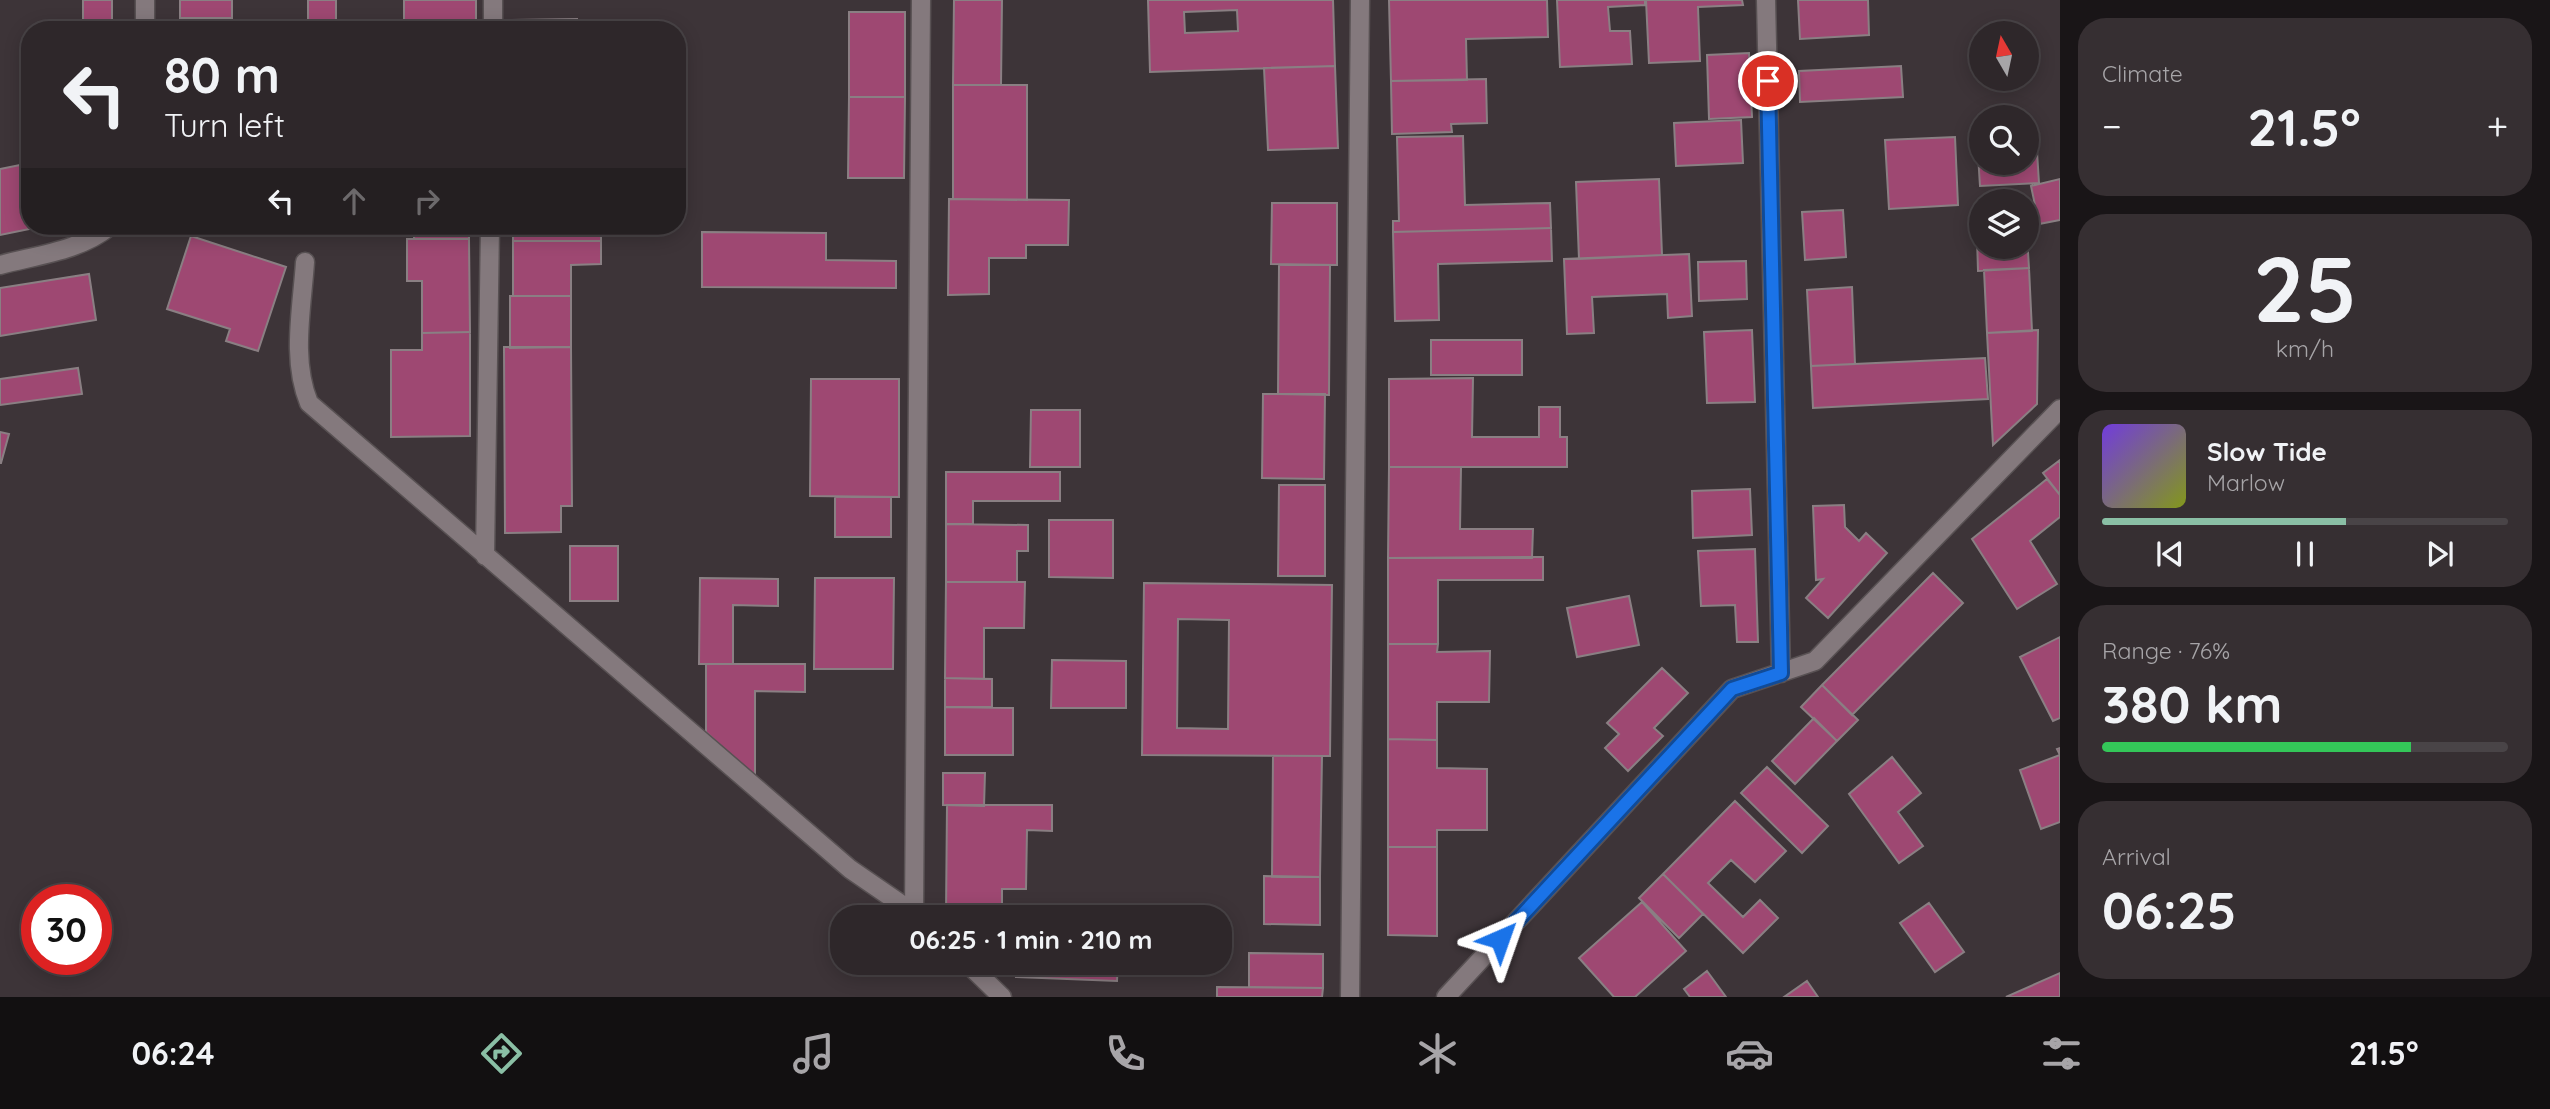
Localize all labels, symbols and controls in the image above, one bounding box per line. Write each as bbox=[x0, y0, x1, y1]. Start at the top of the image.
north arrow bbox=[1969, 21, 2039, 91]
map controls bbox=[1969, 21, 2039, 259]
text: 80 m bbox=[164, 44, 280, 105]
icon: left bbox=[49, 49, 140, 140]
pin bbox=[1738, 51, 1798, 111]
text: Climate bbox=[2102, 59, 2183, 88]
icon: arrive bbox=[1749, 62, 1787, 100]
text: 21.5° bbox=[2248, 94, 2361, 159]
text: − bbox=[2102, 102, 2122, 150]
text: + bbox=[2487, 102, 2508, 150]
text: Turn left bbox=[164, 105, 285, 145]
button: search bbox=[1969, 105, 2039, 175]
icon: left bbox=[262, 182, 300, 220]
icon: ahead bbox=[335, 182, 373, 220]
icon: right bbox=[408, 182, 446, 220]
button: layers bbox=[1969, 189, 2039, 259]
text: 25 bbox=[2253, 231, 2357, 345]
text: km/h bbox=[2276, 334, 2334, 363]
text: Slow Tide bbox=[2207, 435, 2327, 468]
text: Marlow bbox=[2207, 468, 2285, 497]
icon: previous bbox=[2151, 535, 2189, 573]
icon: pause bbox=[2286, 535, 2324, 573]
icon: next bbox=[2421, 535, 2459, 573]
text: Range · 76% bbox=[2102, 636, 2230, 665]
text: 380 km bbox=[2102, 671, 2282, 736]
text: Arrival bbox=[2102, 842, 2171, 871]
text: 06:25 bbox=[2102, 877, 2236, 942]
speed limit sign: 30 bbox=[21, 884, 112, 975]
position arrow bbox=[1463, 902, 1537, 976]
text: 06:25 · 1 min · 210 m bbox=[910, 923, 1153, 956]
icon: directions bbox=[477, 1029, 526, 1078]
icon: music bbox=[789, 1029, 838, 1078]
icon: phone bbox=[1101, 1029, 1150, 1078]
icon: climate bbox=[1413, 1029, 1462, 1078]
icon: car bbox=[1725, 1029, 1774, 1078]
icon: filters bbox=[2037, 1029, 2086, 1078]
text: 06:24 bbox=[131, 1033, 215, 1073]
text: 21.5° bbox=[2349, 1033, 2419, 1073]

